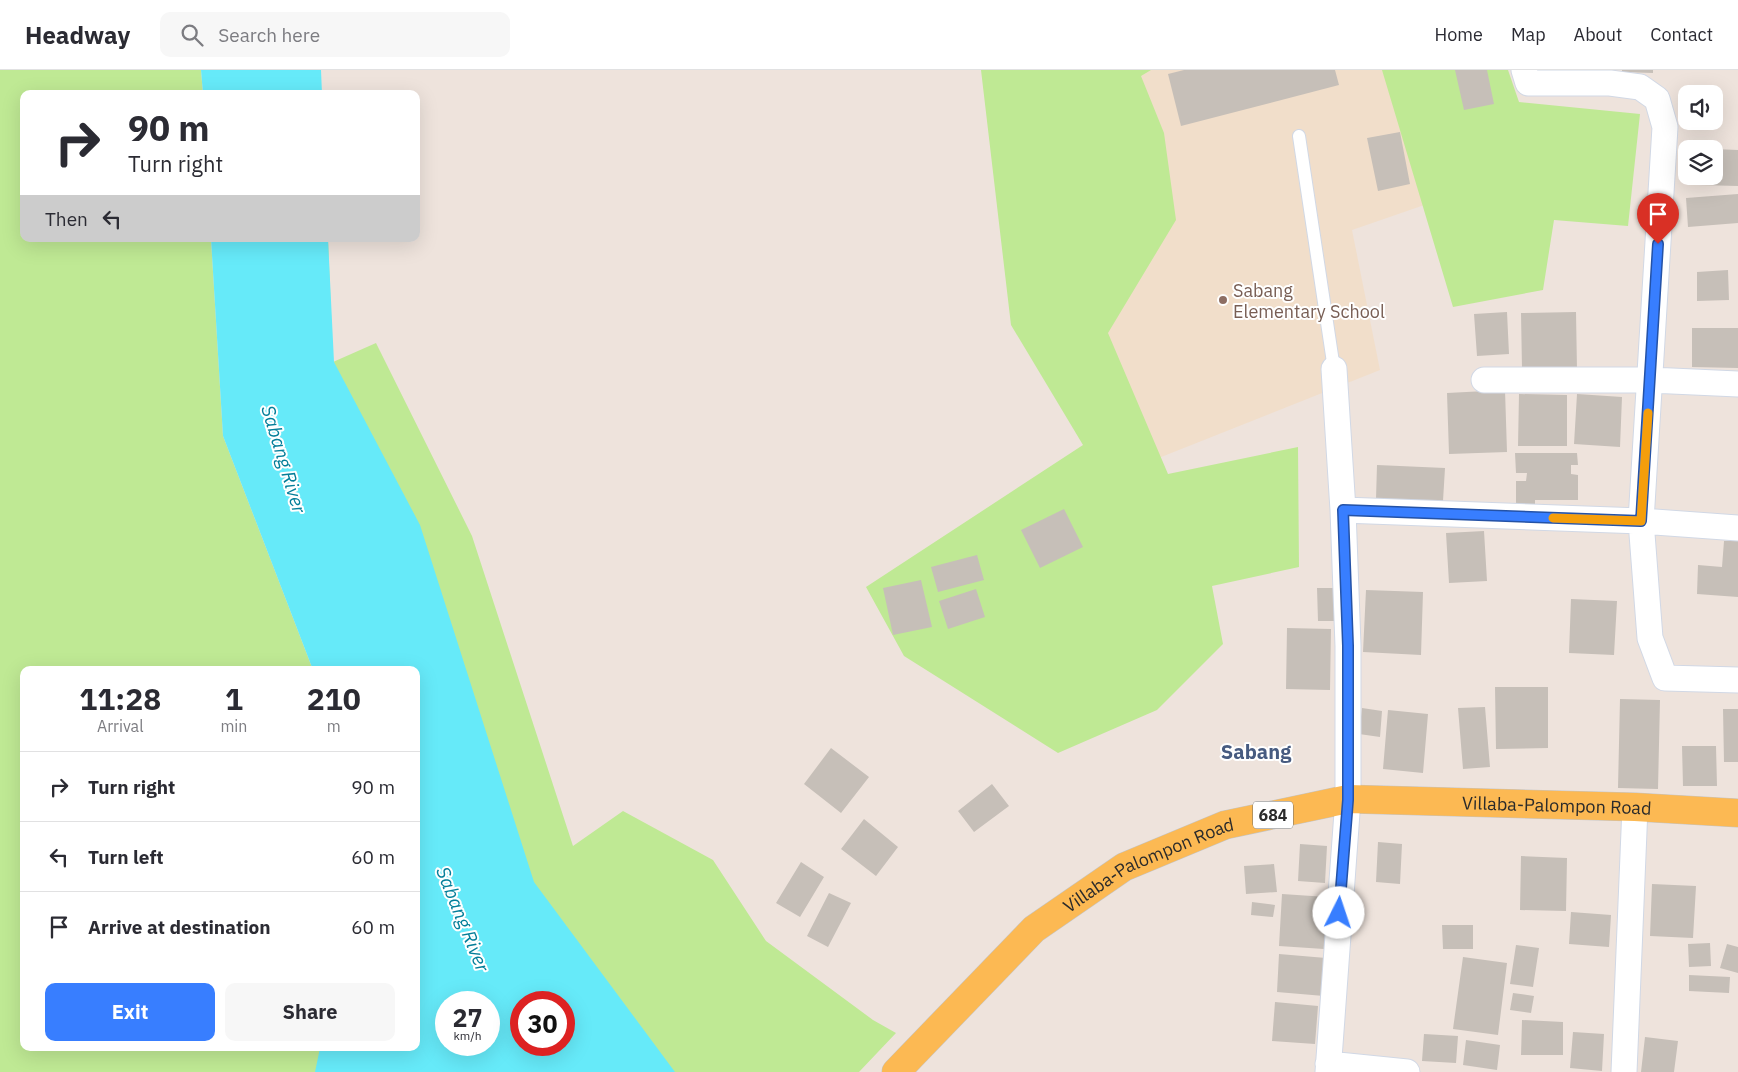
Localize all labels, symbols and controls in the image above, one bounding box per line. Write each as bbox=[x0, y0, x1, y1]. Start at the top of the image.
search box bbox=[160, 12, 510, 57]
text: Headway bbox=[25, 19, 130, 51]
icon: search bbox=[178, 21, 206, 49]
text: Search here bbox=[218, 23, 320, 47]
text: Home bbox=[1435, 23, 1483, 46]
text: Map bbox=[1511, 23, 1546, 46]
text: About bbox=[1574, 23, 1622, 46]
text: Contact bbox=[1650, 23, 1713, 46]
map controls bbox=[1678, 85, 1723, 185]
button: sound bbox=[1678, 85, 1723, 130]
text: 90 m bbox=[128, 105, 210, 151]
icon: right bbox=[45, 110, 110, 175]
button: layers bbox=[1678, 140, 1723, 185]
text: Turn right bbox=[128, 149, 223, 178]
pin bbox=[1637, 193, 1679, 244]
icon: arrive bbox=[1644, 200, 1672, 228]
icon: left bbox=[98, 205, 126, 233]
text: Then bbox=[45, 207, 88, 231]
place label: Sabang Elementary School bbox=[1233, 279, 1385, 323]
marker: Sabang Elementary School bbox=[1217, 294, 1229, 306]
water label: Sabang River bbox=[256, 402, 312, 517]
text: 11:28 bbox=[79, 679, 161, 718]
text: 1 bbox=[225, 679, 243, 718]
text: 210 bbox=[307, 679, 361, 718]
text: Arrival bbox=[97, 716, 144, 736]
text: min bbox=[220, 716, 247, 736]
text: m bbox=[327, 716, 341, 736]
district label: Sabang bbox=[1221, 738, 1292, 765]
icon: right bbox=[45, 773, 73, 801]
text: Turn right bbox=[88, 775, 175, 799]
text: 90 m bbox=[351, 775, 395, 799]
street label: Villaba-Palompon Road bbox=[1462, 791, 1652, 819]
road number: 684 bbox=[1253, 802, 1293, 828]
street label: Villaba-Palompon Road bbox=[1058, 812, 1236, 917]
icon: left bbox=[45, 843, 73, 871]
text: Turn left bbox=[88, 845, 164, 869]
text: 60 m bbox=[351, 845, 395, 869]
water label: Sabang River bbox=[431, 863, 495, 976]
position arrow bbox=[1312, 886, 1364, 938]
icon: arrive bbox=[45, 913, 73, 941]
text: Arrive at destination bbox=[88, 915, 271, 939]
text: 60 m bbox=[351, 915, 395, 939]
button: Exit bbox=[45, 983, 215, 1041]
button: Share bbox=[225, 983, 395, 1041]
speed limit sign: 30 bbox=[510, 991, 575, 1056]
text: 27 bbox=[452, 1001, 483, 1034]
text: km/h bbox=[453, 1028, 482, 1043]

